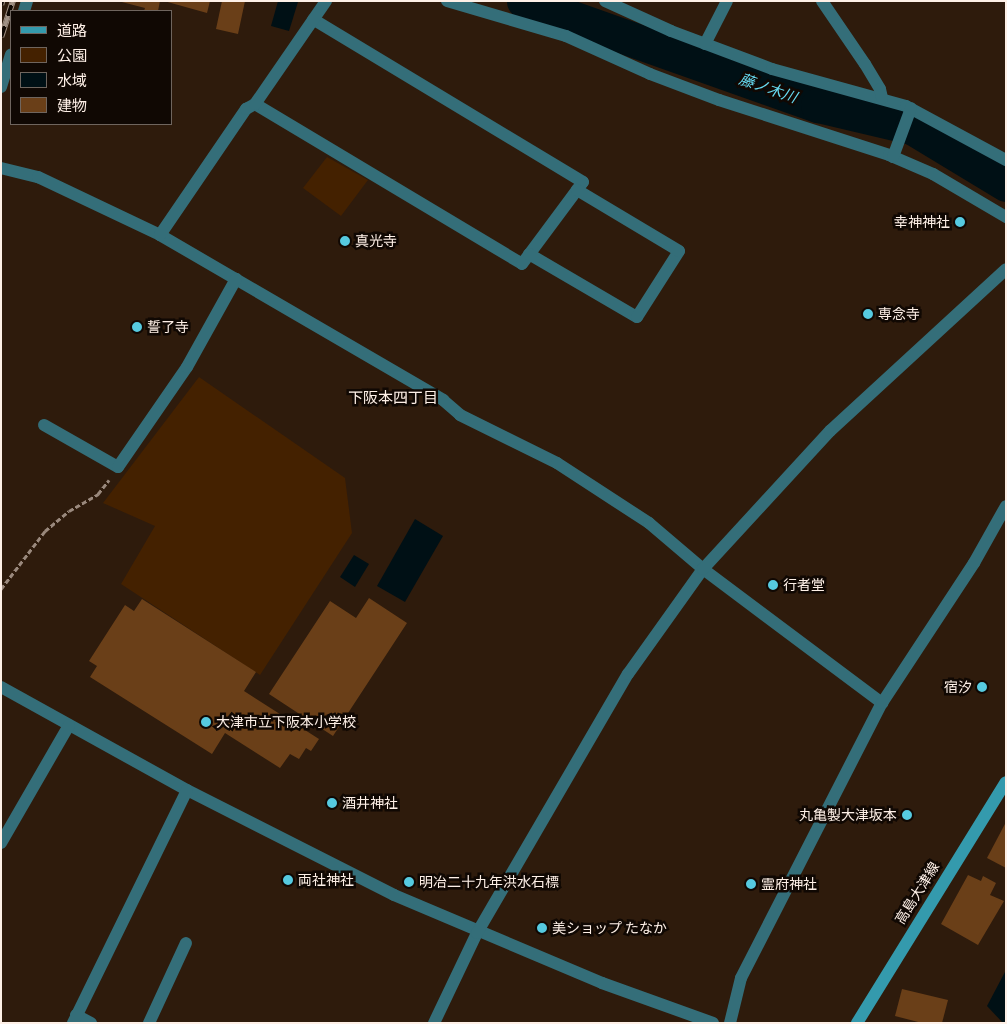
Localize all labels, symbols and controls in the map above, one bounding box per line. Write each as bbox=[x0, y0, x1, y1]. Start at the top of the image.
legend bbox=[10, 10, 172, 125]
text: 道路 bbox=[57, 21, 87, 39]
text: 公園 bbox=[57, 46, 87, 64]
water label: 藤ノ木川 bbox=[737, 70, 799, 106]
text: 水域 bbox=[57, 71, 87, 89]
text: 建物 bbox=[57, 96, 87, 114]
place label: 幸神神社 bbox=[894, 214, 950, 230]
marker: 幸神神社 bbox=[954, 216, 966, 228]
place label: 真光寺 bbox=[355, 233, 397, 249]
marker: 真光寺 bbox=[339, 235, 351, 247]
place label: 専念寺 bbox=[878, 306, 920, 322]
marker: 専念寺 bbox=[862, 308, 874, 320]
place label: 誓了寺 bbox=[147, 319, 189, 335]
marker: 誓了寺 bbox=[131, 321, 143, 333]
district label: 下阪本四丁目 bbox=[348, 389, 438, 407]
place label: 行者堂 bbox=[783, 577, 825, 593]
marker: 行者堂 bbox=[767, 579, 779, 591]
place label: 宿汐 bbox=[944, 679, 972, 695]
marker: 宿汐 bbox=[976, 681, 988, 693]
place label: 大津市立下阪本小学校 bbox=[216, 714, 356, 730]
marker: 大津市立下阪本小学校 bbox=[200, 716, 212, 728]
place label: 酒井神社 bbox=[342, 795, 398, 811]
marker: 酒井神社 bbox=[326, 797, 338, 809]
place label: 丸亀製大津坂本 bbox=[799, 807, 897, 823]
marker: 丸亀製大津坂本 bbox=[901, 809, 913, 821]
street label: 高島大津線 bbox=[891, 859, 943, 927]
place label: 両社神社 bbox=[298, 872, 354, 888]
marker: 両社神社 bbox=[282, 874, 294, 886]
place label: 明冶二十九年洪水石標 bbox=[419, 874, 559, 890]
marker: 明冶二十九年洪水石標 bbox=[403, 876, 415, 888]
place label: 霊府神社 bbox=[761, 876, 817, 892]
marker: 霊府神社 bbox=[745, 878, 757, 890]
place label: 美ショップ たなか bbox=[552, 920, 667, 936]
marker: 美ショップ たなか bbox=[536, 922, 548, 934]

